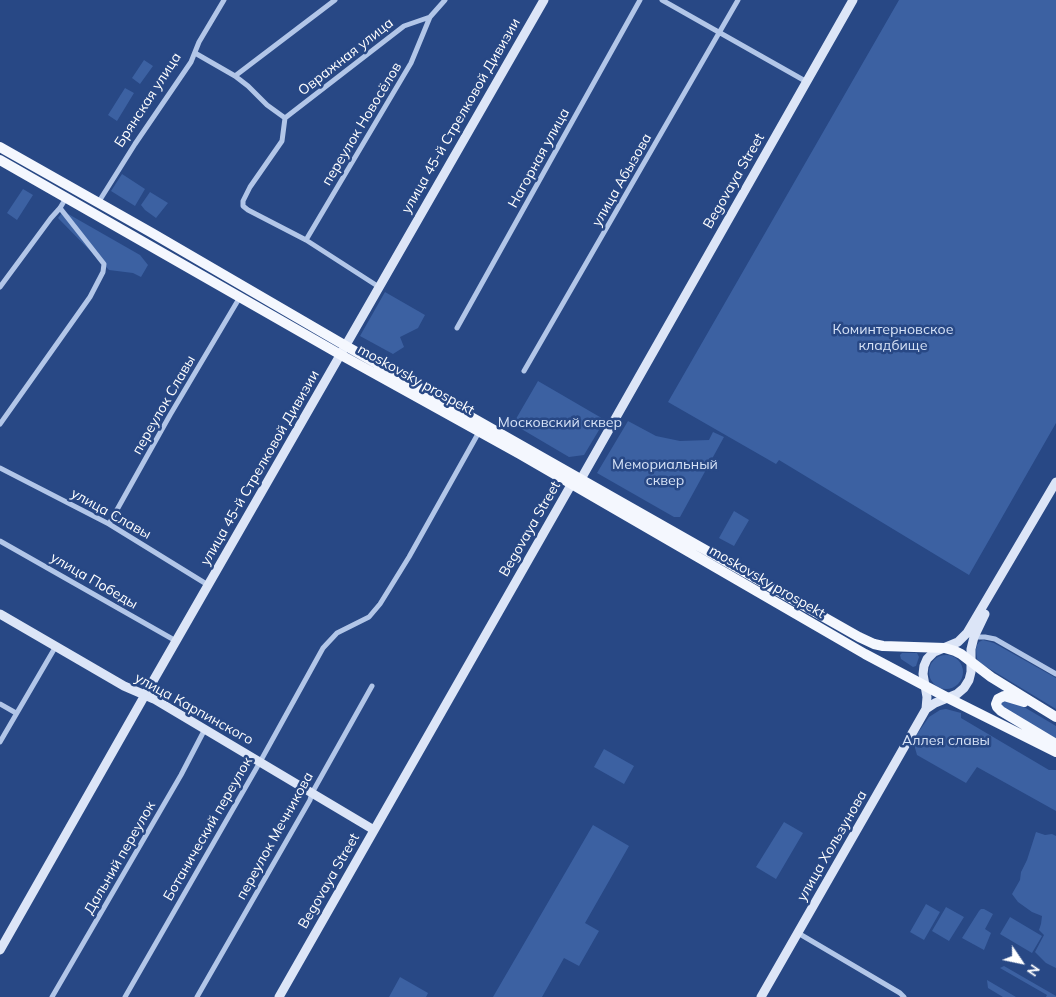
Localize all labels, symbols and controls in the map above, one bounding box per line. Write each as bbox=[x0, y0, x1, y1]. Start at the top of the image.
street label: Овражная улица bbox=[295, 15, 397, 99]
street label: улица 45-й Стрелковой Дивизии bbox=[398, 15, 524, 217]
street label: Брянская улица bbox=[111, 50, 185, 150]
street label: переулок Новосёлов bbox=[319, 59, 405, 189]
street label: Нагорная улица bbox=[505, 105, 573, 211]
street label: улица Абызова bbox=[589, 130, 655, 230]
street label: Begovaya Street bbox=[700, 130, 768, 232]
park label: Коминтерновское кладбище bbox=[833, 322, 953, 354]
street label: moskovsky prospekt bbox=[355, 341, 477, 419]
street label: переулок Славы bbox=[129, 352, 199, 458]
street label: улица 45-й Стрелковой Дивизии bbox=[197, 367, 323, 569]
park label: Московский сквер bbox=[498, 415, 622, 431]
park label: Мемориальный сквер bbox=[612, 457, 718, 490]
street label: Begovaya Street bbox=[496, 478, 564, 580]
street label: улица Славы bbox=[68, 485, 154, 543]
street label: moskovsky prospekt bbox=[706, 542, 828, 622]
street label: улица Победы bbox=[47, 549, 141, 613]
street label: улица Карпинского bbox=[132, 669, 256, 749]
park label: Аллея славы bbox=[902, 733, 990, 749]
street label: Ботанический переулок bbox=[160, 754, 256, 904]
street label: переулок Мечникова bbox=[233, 769, 317, 903]
street label: улица Хользунова bbox=[793, 788, 871, 904]
street label: Дальний переулок bbox=[81, 799, 159, 917]
street label: Begovaya Street bbox=[295, 830, 363, 932]
north arrow bbox=[996, 937, 1046, 987]
text: N bbox=[1023, 961, 1044, 980]

